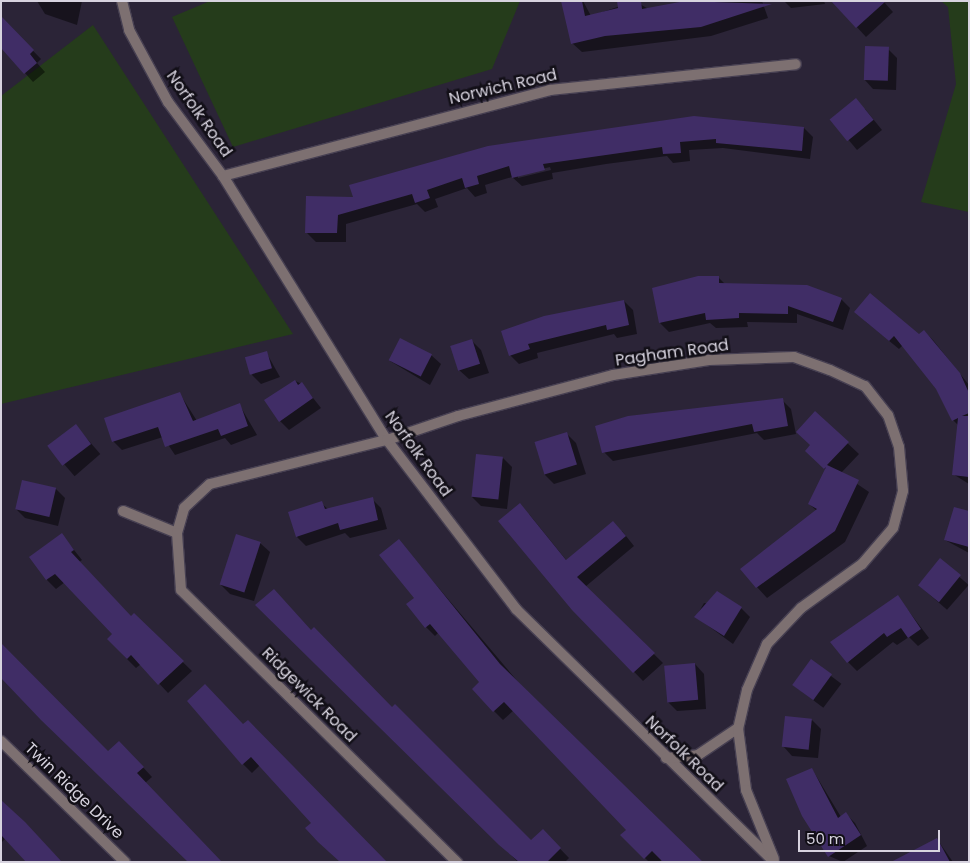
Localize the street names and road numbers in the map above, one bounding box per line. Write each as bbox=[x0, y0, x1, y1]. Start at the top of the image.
street label: Norwich Road bbox=[447, 65, 559, 109]
street label: Norfolk Road bbox=[162, 67, 236, 161]
street label: Pagham Road bbox=[614, 336, 730, 370]
street label: Norfolk Road bbox=[381, 407, 455, 501]
street label: Ridgewick Road bbox=[258, 644, 360, 746]
street label: Norfolk Road bbox=[641, 712, 727, 796]
street label: Twin Ridge Drive bbox=[21, 739, 127, 843]

